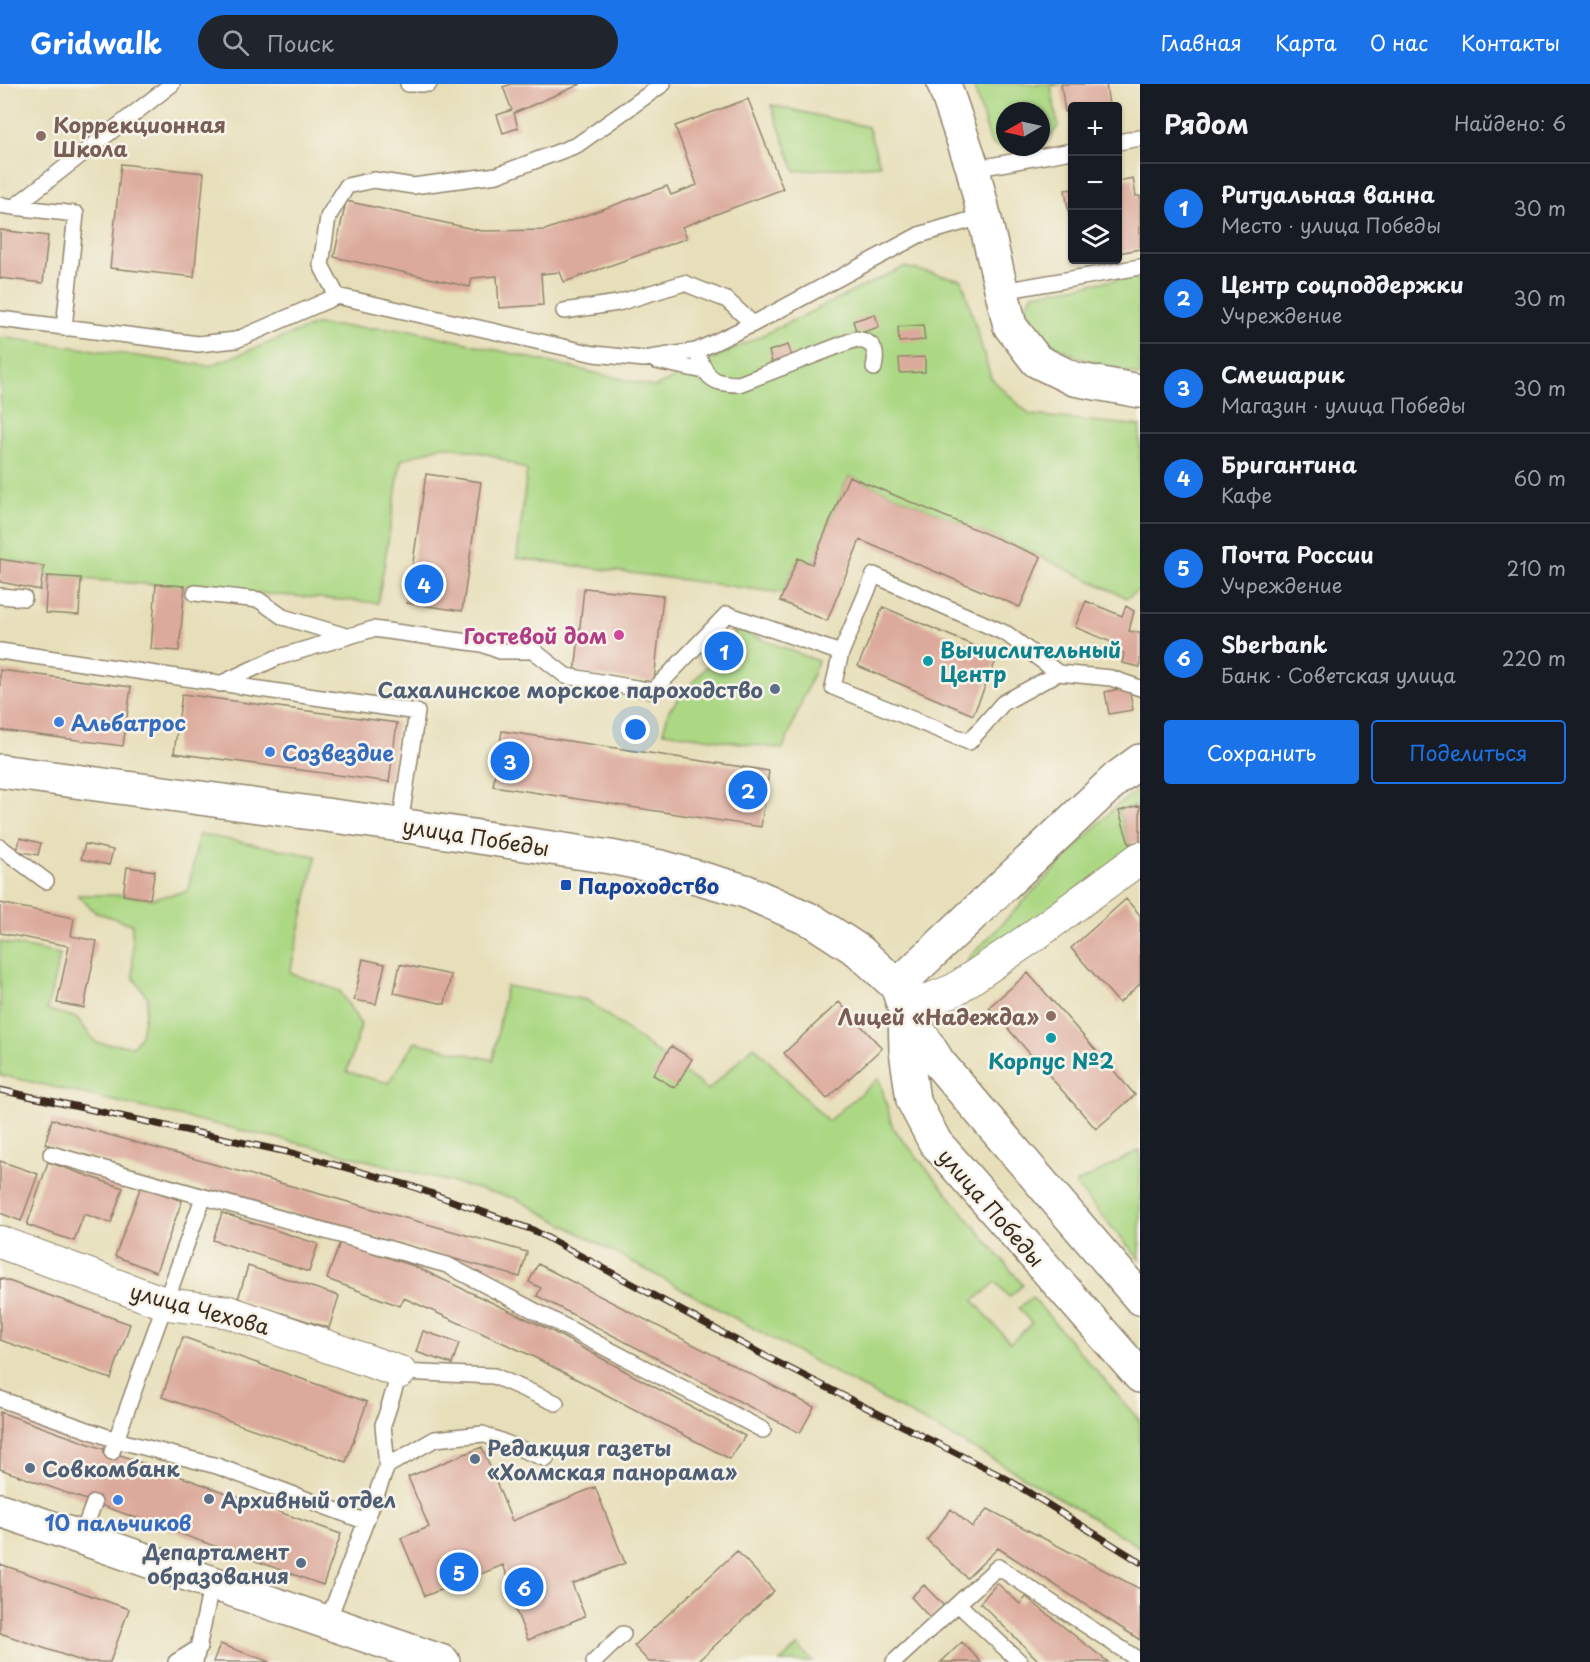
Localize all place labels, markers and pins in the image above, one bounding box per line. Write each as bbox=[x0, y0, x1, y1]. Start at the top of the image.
place label: Коррекционная Школа bbox=[53, 108, 226, 164]
marker: Коррекционная Школа bbox=[34, 129, 48, 143]
pin: 4 bbox=[404, 562, 444, 606]
place label: Гостевой дом bbox=[463, 619, 607, 651]
marker: Гостевой дом bbox=[612, 628, 626, 642]
pin: 1 bbox=[704, 628, 744, 674]
place label: Вычислительный Центр bbox=[940, 633, 1121, 689]
marker: Вычислительный Центр bbox=[921, 654, 935, 668]
place label: Сахалинское морское пароходство bbox=[377, 673, 763, 705]
marker: Сахалинское морское пароходство bbox=[768, 682, 782, 696]
place label: Альбатрос bbox=[71, 706, 186, 738]
marker: Альбатрос bbox=[52, 715, 66, 729]
place label: Созвездие bbox=[282, 736, 394, 768]
pin: 3 bbox=[490, 738, 530, 784]
marker: Созвездие bbox=[263, 745, 277, 759]
pin: 2 bbox=[728, 768, 768, 812]
place label: Пароходство bbox=[578, 869, 719, 901]
marker: Пароходство bbox=[559, 878, 573, 892]
place label: Лицей «Надежда» bbox=[838, 1000, 1039, 1032]
marker: Лицей «Надежда» bbox=[1044, 1009, 1058, 1023]
marker: Корпус №2 bbox=[1044, 1031, 1058, 1045]
place label: Корпус №2 bbox=[988, 1044, 1114, 1076]
place label: Редакция газеты «Холмская панорама» bbox=[487, 1431, 738, 1487]
place label: Совкомбанк bbox=[42, 1452, 180, 1484]
marker: Редакция газеты «Холмская панорама» bbox=[468, 1452, 482, 1466]
marker: Совкомбанк bbox=[23, 1461, 37, 1475]
place label: Архивный отдел bbox=[221, 1483, 396, 1515]
marker: Архивный отдел bbox=[202, 1492, 216, 1506]
marker: 10 пальчиков bbox=[111, 1493, 125, 1507]
place label: 10 пальчиков bbox=[45, 1506, 192, 1538]
place label: Департамент образования bbox=[142, 1535, 290, 1591]
pin: 5 bbox=[440, 1550, 478, 1594]
marker: Департамент образования bbox=[294, 1556, 308, 1570]
pin: 6 bbox=[504, 1564, 544, 1610]

